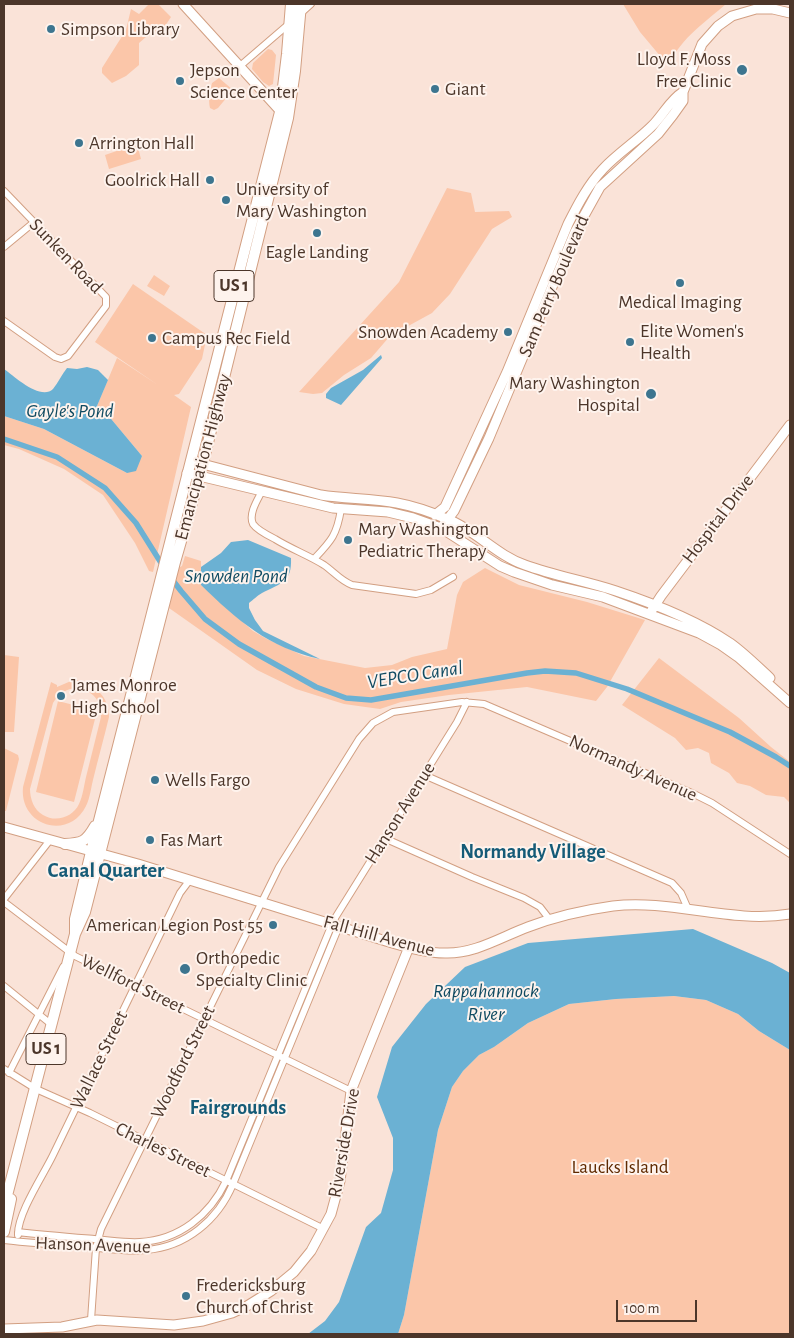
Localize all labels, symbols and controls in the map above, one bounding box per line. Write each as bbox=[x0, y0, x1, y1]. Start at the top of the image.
place label: Simpson Library bbox=[61, 18, 180, 40]
marker: Simpson Library bbox=[45, 23, 57, 35]
place label: Lloyd F. Moss Free Clinic bbox=[637, 48, 731, 92]
place label: Jepson Science Center bbox=[190, 59, 297, 103]
marker: Lloyd F. Moss Free Clinic bbox=[735, 63, 749, 77]
marker: Jepson Science Center bbox=[174, 75, 186, 87]
place label: Giant bbox=[445, 78, 485, 100]
marker: Giant bbox=[429, 83, 441, 95]
place label: Arrington Hall bbox=[89, 132, 194, 154]
marker: Arrington Hall bbox=[73, 137, 85, 149]
place label: Goolrick Hall bbox=[105, 169, 200, 191]
marker: Goolrick Hall bbox=[204, 174, 216, 186]
place label: University of Mary Washington bbox=[236, 178, 367, 222]
marker: University of Mary Washington bbox=[220, 194, 232, 206]
street label: Sam Perry Boulevard bbox=[514, 212, 594, 360]
street label: Sunken Road bbox=[24, 214, 108, 298]
marker: Eagle Landing bbox=[311, 227, 323, 239]
place label: Eagle Landing bbox=[265, 241, 369, 263]
road number: US 1 bbox=[214, 270, 254, 302]
marker: Medical Imaging bbox=[674, 277, 686, 289]
place label: Medical Imaging bbox=[618, 291, 742, 313]
place label: Elite Women's Health bbox=[640, 320, 744, 364]
place label: Snowden Academy bbox=[358, 321, 498, 343]
marker: Snowden Academy bbox=[502, 326, 514, 338]
place label: Campus Rec Field bbox=[162, 327, 290, 349]
marker: Campus Rec Field bbox=[146, 332, 158, 344]
marker: Elite Women's Health bbox=[624, 336, 636, 348]
street label: Emancipation Highway bbox=[170, 371, 236, 543]
place label: Mary Washington Hospital bbox=[509, 372, 640, 416]
marker: Mary Washington Hospital bbox=[644, 387, 658, 401]
water label: Gayle's Pond bbox=[26, 399, 114, 423]
street label: Hospital Drive bbox=[677, 470, 759, 568]
place label: Mary Washington Pediatric Therapy bbox=[358, 518, 489, 562]
marker: Mary Washington Pediatric Therapy bbox=[342, 534, 354, 546]
water label: Snowden Pond bbox=[184, 564, 288, 588]
water label: VEPCO Canal bbox=[366, 656, 464, 694]
place label: James Monroe High School bbox=[71, 674, 177, 718]
marker: James Monroe High School bbox=[55, 690, 67, 702]
street label: Normandy Avenue bbox=[565, 730, 701, 806]
street label: Hanson Avenue bbox=[360, 758, 440, 868]
place label: Wells Fargo bbox=[165, 769, 250, 791]
marker: Wells Fargo bbox=[149, 774, 161, 786]
place label: Fas Mart bbox=[160, 829, 222, 851]
marker: Fas Mart bbox=[144, 834, 156, 846]
district label: Normandy Village bbox=[460, 840, 606, 864]
district label: Canal Quarter bbox=[48, 858, 164, 884]
street label: Fall Hill Avenue bbox=[321, 910, 437, 962]
place label: American Legion Post 55 bbox=[86, 914, 263, 936]
marker: American Legion Post 55 bbox=[267, 919, 279, 931]
place label: Orthopedic Specialty Clinic bbox=[196, 947, 307, 991]
street label: Wellford Street bbox=[77, 949, 189, 1019]
marker: Orthopedic Specialty Clinic bbox=[178, 962, 192, 976]
water label: Rappahannock River bbox=[433, 979, 539, 1026]
street label: Woodford Street bbox=[146, 1002, 220, 1122]
street label: Wallace Street bbox=[65, 1007, 133, 1113]
road number: US 1 bbox=[26, 1034, 66, 1064]
street label: Riverside Drive bbox=[323, 1087, 365, 1199]
district label: Fairgrounds bbox=[190, 1096, 286, 1120]
street label: Charles Street bbox=[112, 1117, 214, 1183]
park label: Laucks Island bbox=[571, 1156, 669, 1178]
street label: Hanson Avenue bbox=[35, 1232, 151, 1258]
place label: Fredericksburg Church of Christ bbox=[196, 1274, 313, 1318]
marker: Fredericksburg Church of Christ bbox=[180, 1290, 192, 1302]
scale bar bbox=[619, 1290, 700, 1322]
text: 100 m bbox=[624, 1301, 659, 1316]

